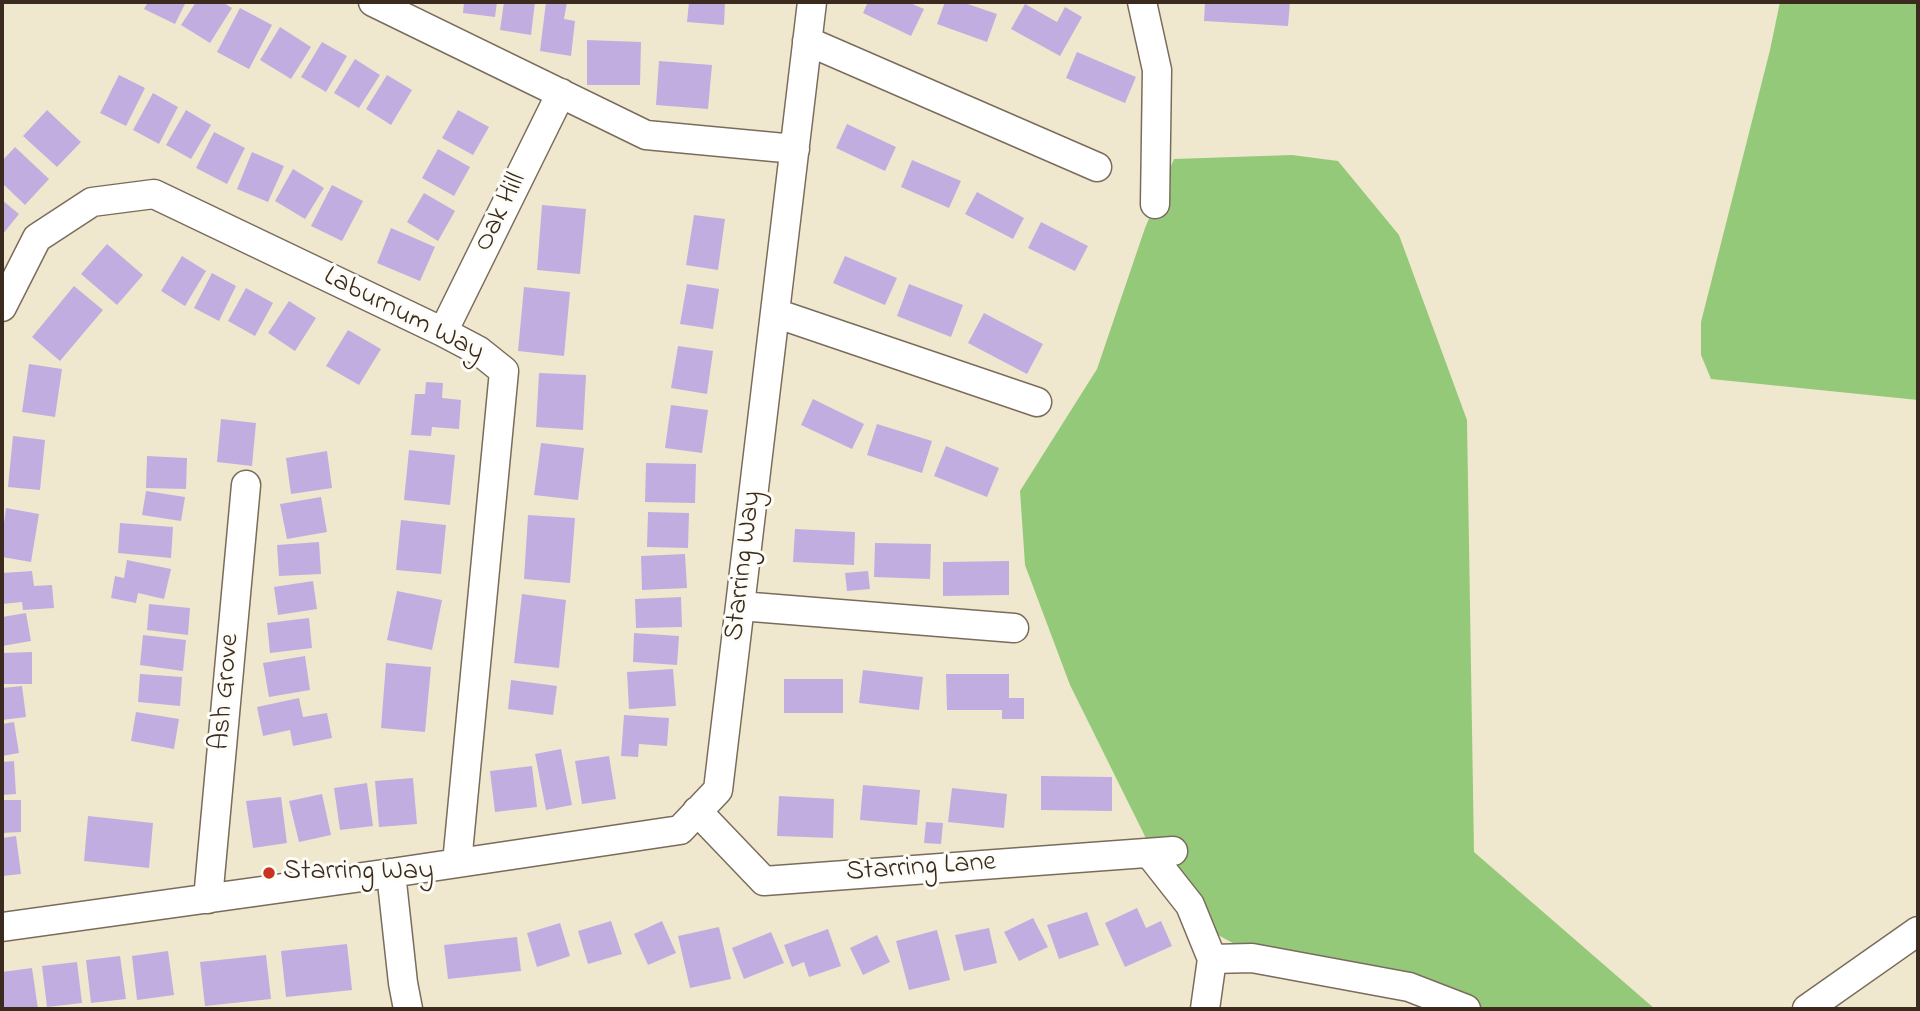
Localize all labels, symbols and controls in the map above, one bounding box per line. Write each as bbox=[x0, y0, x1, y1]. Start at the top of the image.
street label: Oak Hill bbox=[469, 168, 535, 258]
street label: Laburnum Way bbox=[317, 261, 489, 371]
street label: Starring Way bbox=[719, 489, 771, 643]
street label: Ash Grove bbox=[205, 632, 249, 752]
street label: Starring Lane bbox=[845, 847, 997, 891]
place label: Starring Way bbox=[283, 856, 434, 890]
marker: Starring Way bbox=[261, 865, 277, 881]

